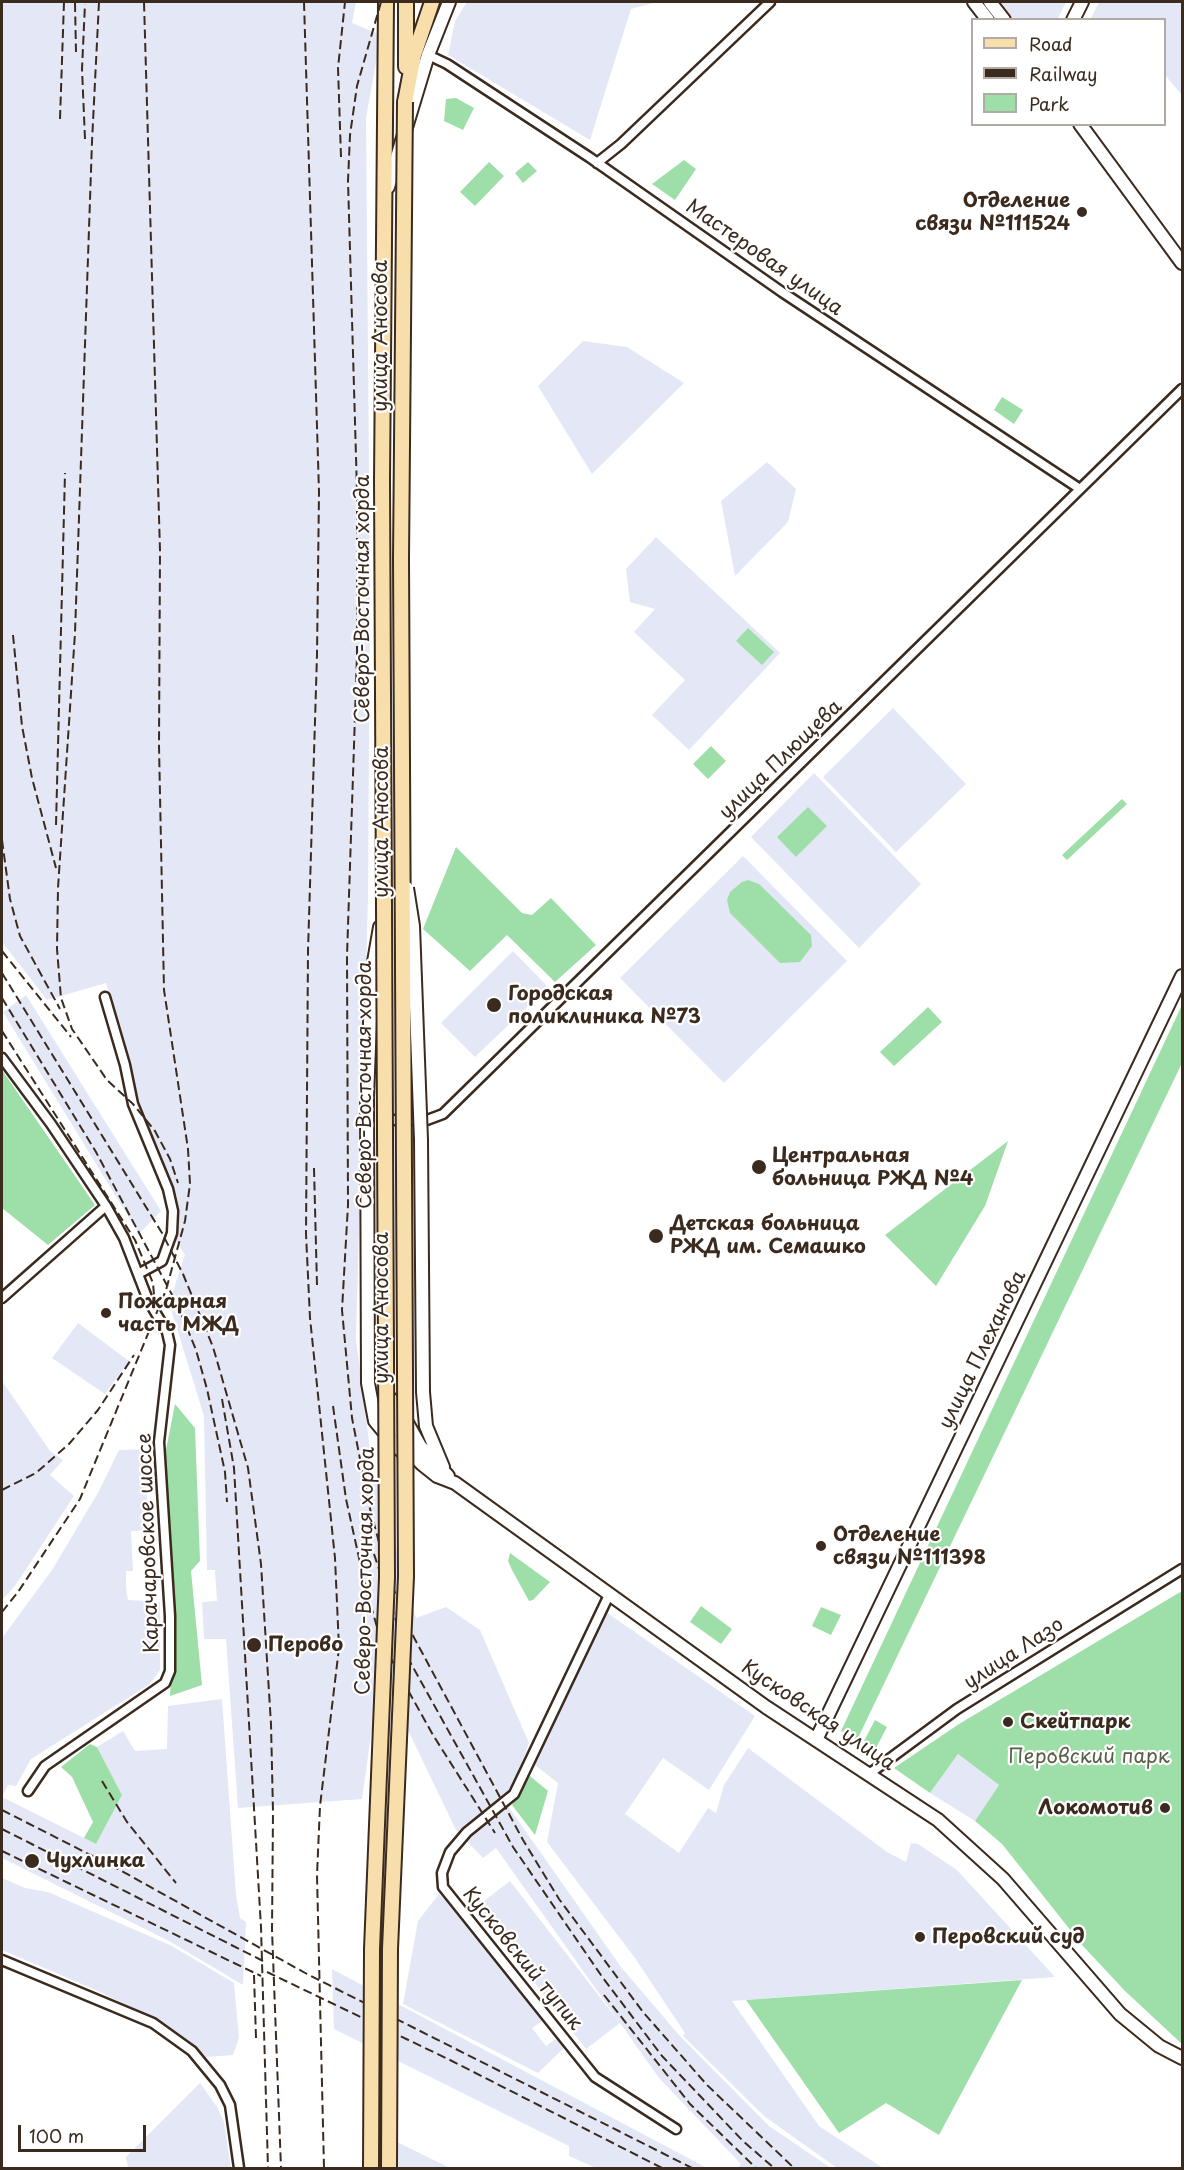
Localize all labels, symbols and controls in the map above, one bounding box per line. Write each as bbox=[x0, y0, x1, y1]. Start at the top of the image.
legend bbox=[971, 18, 1166, 126]
text: Road bbox=[1029, 30, 1073, 57]
text: Railway bbox=[1029, 60, 1097, 87]
text: Park bbox=[1029, 90, 1069, 117]
place label: Отделение связи №111524 bbox=[915, 189, 1070, 236]
street label: Мастеровая улица bbox=[681, 195, 847, 321]
marker: Отделение связи №111524 bbox=[1075, 205, 1089, 219]
street label: улица Аносова bbox=[369, 260, 393, 412]
street label: Северо-Восточная хорда bbox=[351, 475, 375, 723]
street label: улица Плющева bbox=[714, 695, 848, 825]
street label: улица Аносова bbox=[370, 746, 394, 898]
street label: Северо-Восточная хорда bbox=[353, 961, 377, 1209]
place label: Городская поликлиника №73 bbox=[508, 982, 701, 1029]
marker: Городская поликлиника №73 bbox=[485, 996, 503, 1014]
place label: Центральная больница РЖД №4 bbox=[772, 1144, 973, 1191]
marker: Центральная больница РЖД №4 bbox=[750, 1158, 768, 1176]
place label: Детская больница РЖД им. Семашко bbox=[670, 1212, 866, 1259]
marker: Детская больница РЖД им. Семашко bbox=[647, 1227, 665, 1245]
street label: улица Аносова bbox=[370, 1232, 394, 1384]
street label: улица Плеханова bbox=[934, 1267, 1032, 1433]
place label: Пожарная часть МЖД bbox=[118, 1290, 239, 1337]
marker: Пожарная часть МЖД bbox=[99, 1306, 113, 1320]
street label: Карачаровское шоссе bbox=[133, 1433, 165, 1653]
street label: Северо-Восточная хорда bbox=[352, 1447, 380, 1695]
place label: Отделение связи №111398 bbox=[833, 1523, 986, 1570]
marker: Отделение связи №111398 bbox=[814, 1539, 828, 1553]
street label: улица Лазо bbox=[960, 1613, 1068, 1695]
place label: Перово bbox=[268, 1633, 343, 1657]
marker: Перово bbox=[245, 1636, 263, 1654]
street label: Кусковская улица bbox=[736, 1656, 900, 1776]
place label: Скейтпарк bbox=[1020, 1710, 1130, 1734]
marker: Скейтпарк bbox=[1001, 1715, 1015, 1729]
park label: Перовский парк bbox=[1008, 1745, 1170, 1769]
place label: Локомотив bbox=[1038, 1796, 1153, 1820]
marker: Локомотив bbox=[1158, 1801, 1172, 1815]
place label: Чухлинка bbox=[46, 1849, 145, 1873]
marker: Чухлинка bbox=[23, 1852, 41, 1870]
street label: Кусковский тупик bbox=[457, 1883, 587, 2035]
place label: Перовский суд bbox=[932, 1925, 1085, 1949]
marker: Перовский суд bbox=[913, 1930, 927, 1944]
scale bar bbox=[21, 2113, 148, 2151]
text: 100 m bbox=[29, 2122, 84, 2149]

